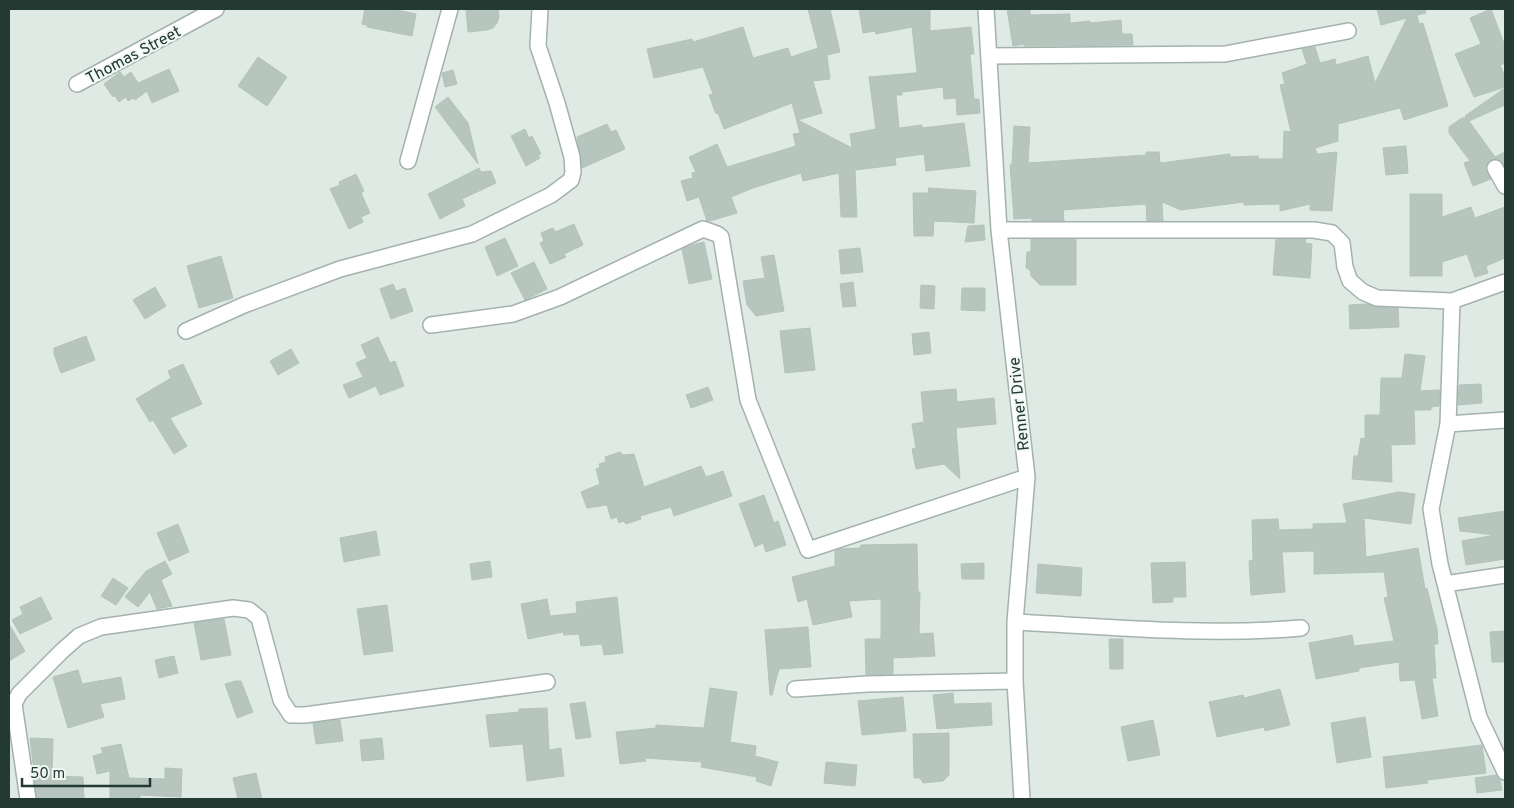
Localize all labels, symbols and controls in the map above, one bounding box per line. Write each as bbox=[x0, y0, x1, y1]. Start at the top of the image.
street label: Thomas Street bbox=[83, 22, 185, 89]
street label: Renner Drive bbox=[1005, 356, 1035, 452]
scale bar bbox=[22, 756, 150, 788]
text: 50 m bbox=[30, 765, 65, 784]

